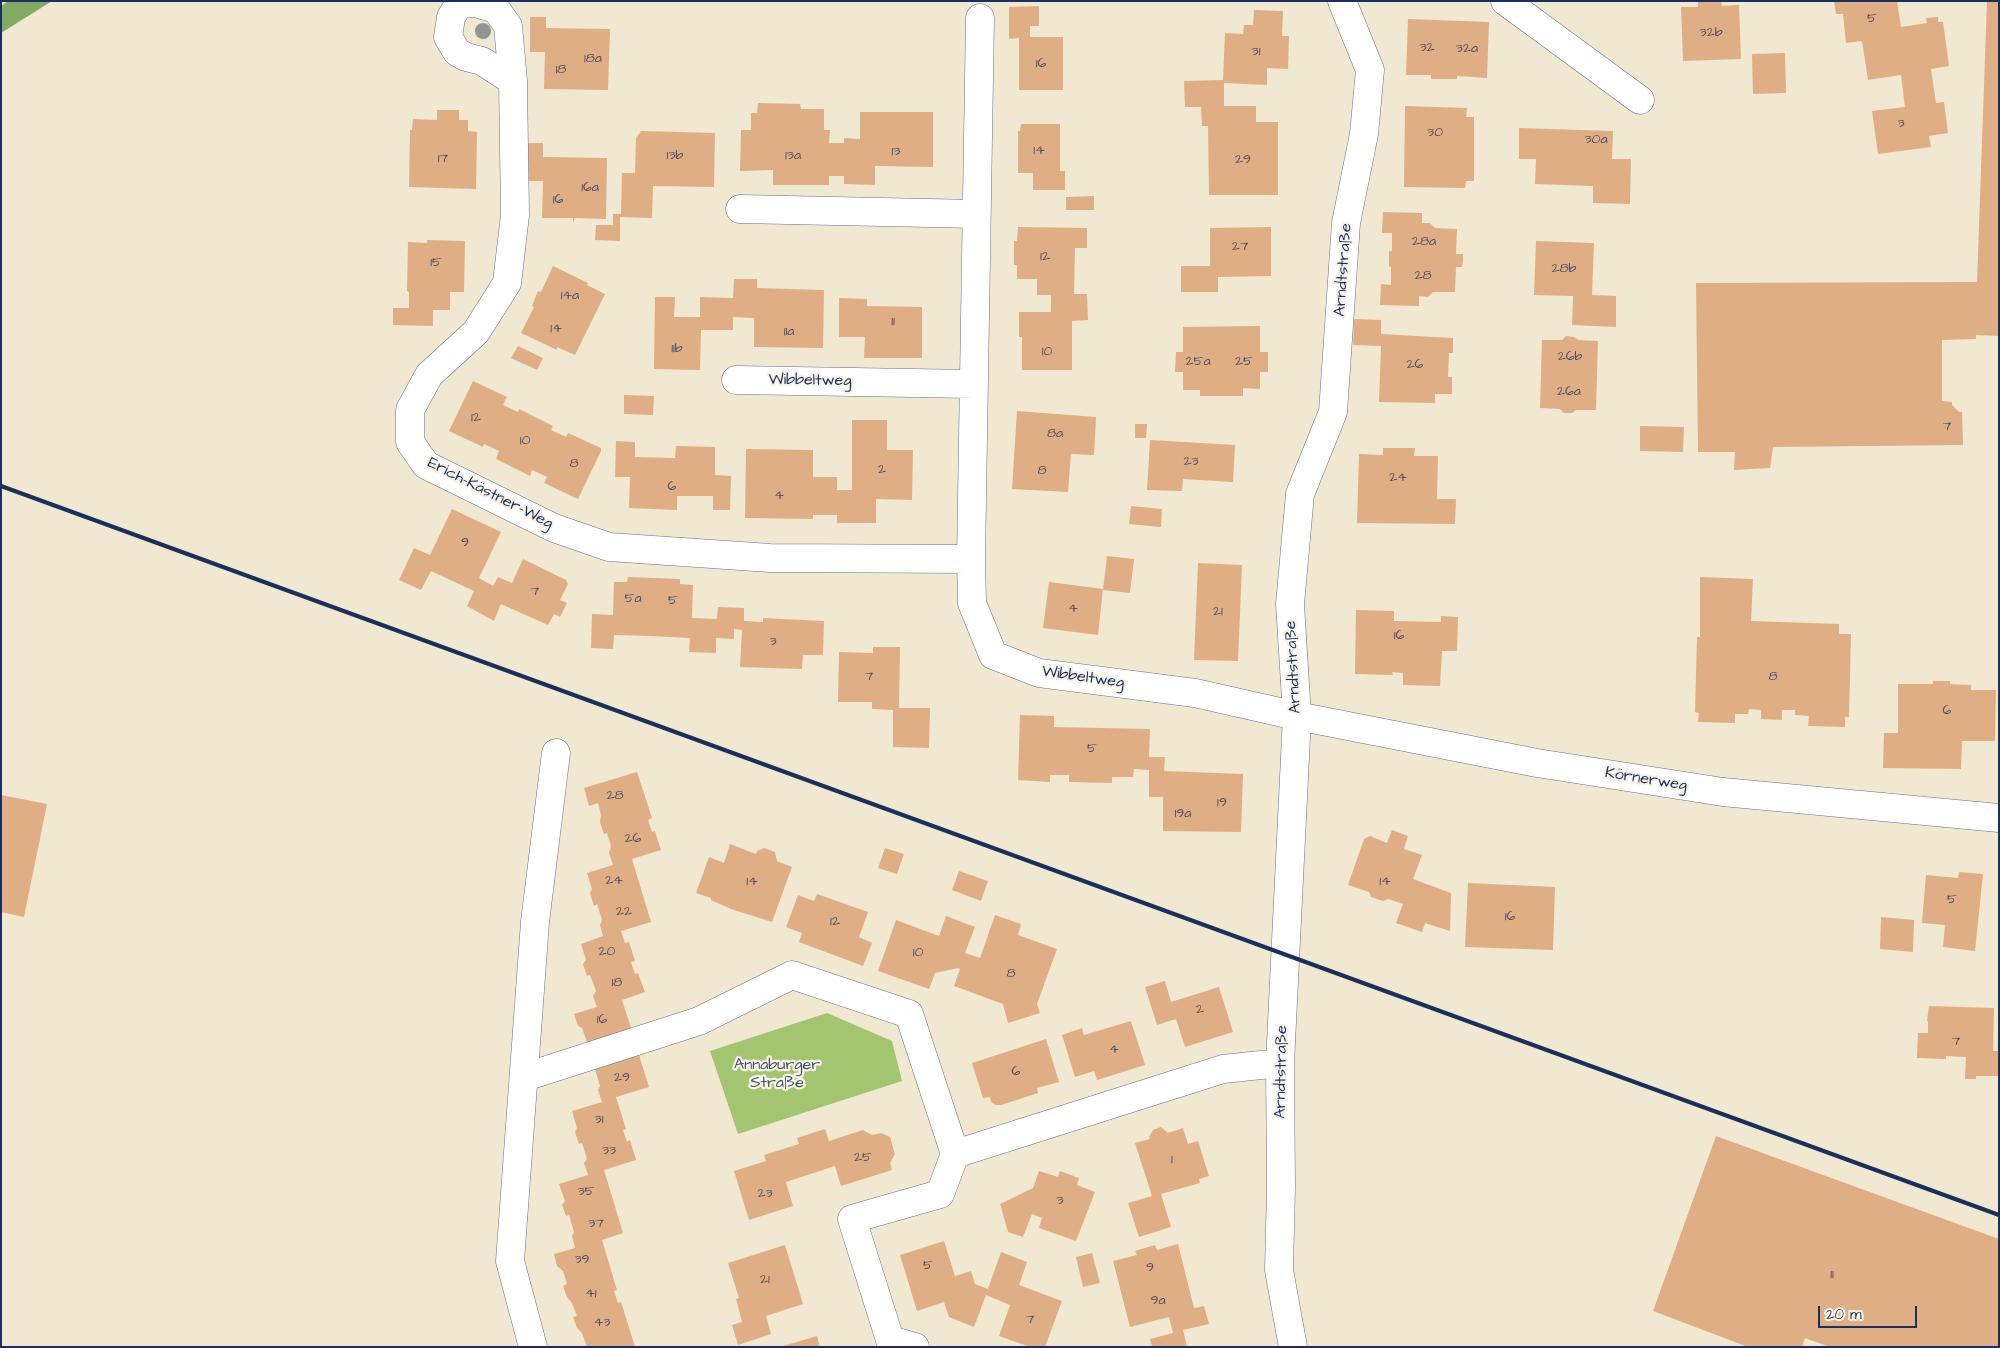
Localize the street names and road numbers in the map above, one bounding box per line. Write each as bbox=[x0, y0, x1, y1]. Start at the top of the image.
street label: Arndtstraße bbox=[1331, 223, 1357, 317]
street label: Wibbeltweg bbox=[768, 371, 852, 391]
street label: Erich-Kästner-Weg bbox=[424, 454, 556, 534]
street label: Arndtstraße bbox=[1282, 620, 1306, 714]
street label: Wibbeltweg bbox=[1041, 663, 1125, 693]
street label: Körnerweg bbox=[1604, 764, 1688, 796]
street label: Arndtstraße bbox=[1272, 1025, 1292, 1119]

